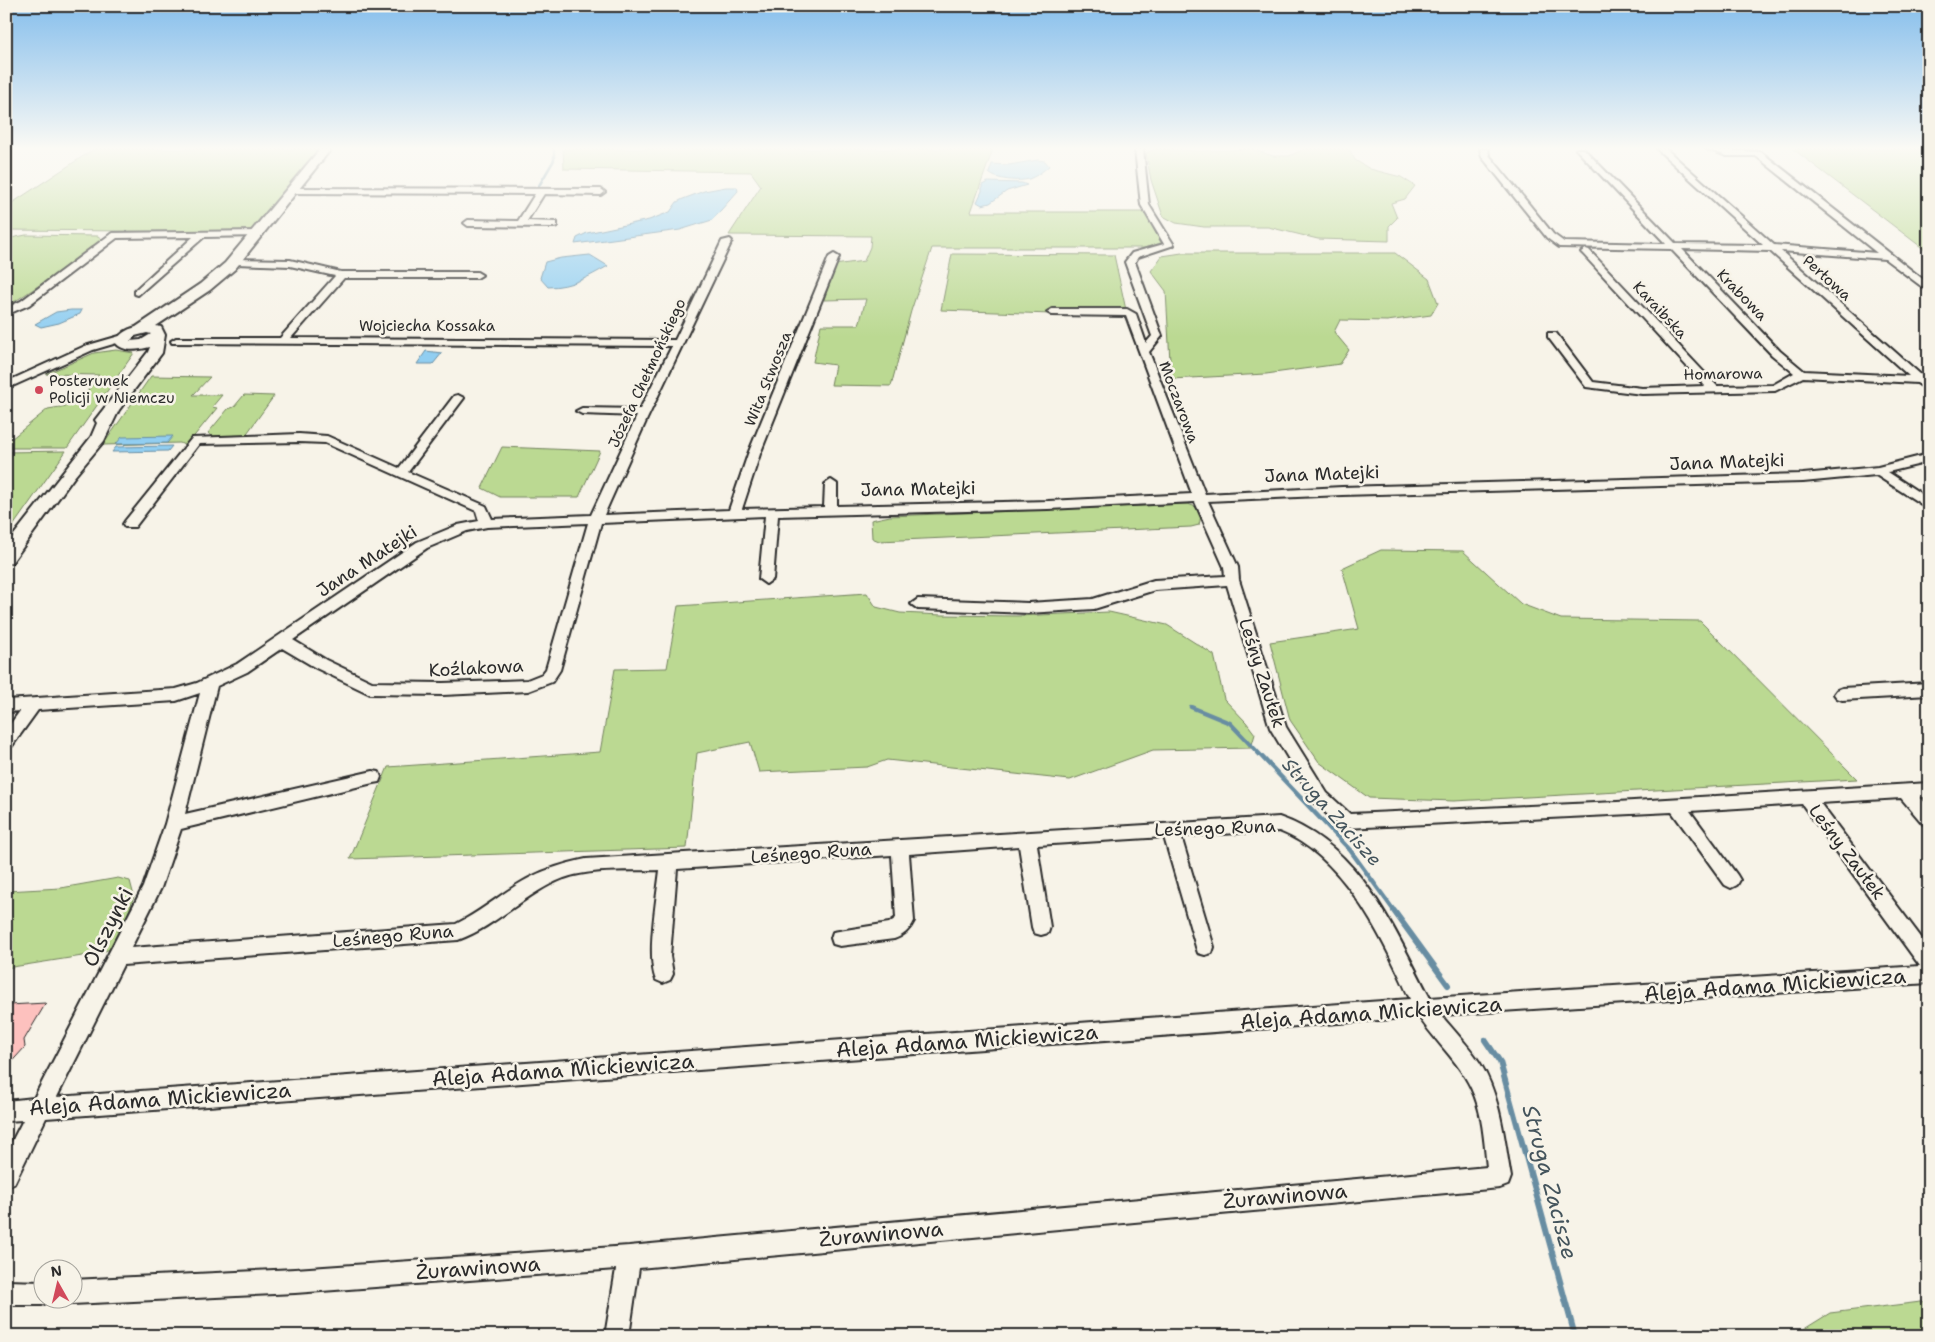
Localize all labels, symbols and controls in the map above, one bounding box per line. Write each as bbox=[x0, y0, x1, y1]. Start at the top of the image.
street label: Perłowa bbox=[1798, 251, 1856, 306]
street label: Krabowa bbox=[1712, 265, 1772, 326]
street label: Karaibska bbox=[1628, 277, 1692, 343]
street label: Józefa Chełmońskiego bbox=[604, 295, 690, 451]
street label: Wojciecha Kossaka bbox=[359, 316, 496, 336]
street label: Wita Stwosza bbox=[740, 328, 796, 429]
street label: Moczarowa bbox=[1154, 358, 1204, 446]
street label: Homarowa bbox=[1683, 363, 1763, 385]
place label: Posterunek Policji w Niemczu bbox=[49, 371, 175, 408]
marker: Posterunek Policji w Niemczu bbox=[33, 384, 45, 396]
street label: Jana Matejki bbox=[1669, 448, 1785, 476]
street label: Jana Matejki bbox=[1264, 460, 1380, 488]
street label: Jana Matejki bbox=[860, 476, 976, 502]
street label: Jana Matejki bbox=[312, 520, 422, 602]
street label: Leśny Zaułek bbox=[1233, 615, 1291, 731]
street label: Koźlakowa bbox=[428, 654, 524, 682]
water label: Struga Zacisze bbox=[1277, 753, 1387, 871]
street label: Leśny Zaułek bbox=[1803, 799, 1891, 905]
street label: Leśnego Runa bbox=[1154, 814, 1276, 842]
street label: Leśnego Runa bbox=[750, 837, 872, 869]
street label: Olszynki bbox=[76, 882, 140, 972]
street label: Leśnego Runa bbox=[331, 919, 455, 953]
street label: Aleja Adama Mickiewicza bbox=[1643, 962, 1907, 1008]
street label: Aleja Adama Mickiewicza bbox=[1239, 990, 1503, 1036]
street label: Aleja Adama Mickiewicza bbox=[835, 1018, 1099, 1064]
street label: Aleja Adama Mickiewicza bbox=[431, 1047, 695, 1093]
street label: Aleja Adama Mickiewicza bbox=[28, 1076, 292, 1122]
water label: Struga Zacisze bbox=[1515, 1101, 1585, 1263]
street label: Żurawinowa bbox=[1222, 1177, 1348, 1215]
street label: Żurawinowa bbox=[818, 1215, 944, 1253]
street label: Żurawinowa bbox=[415, 1250, 541, 1286]
north arrow bbox=[32, 1260, 82, 1310]
text: N bbox=[49, 1261, 63, 1281]

